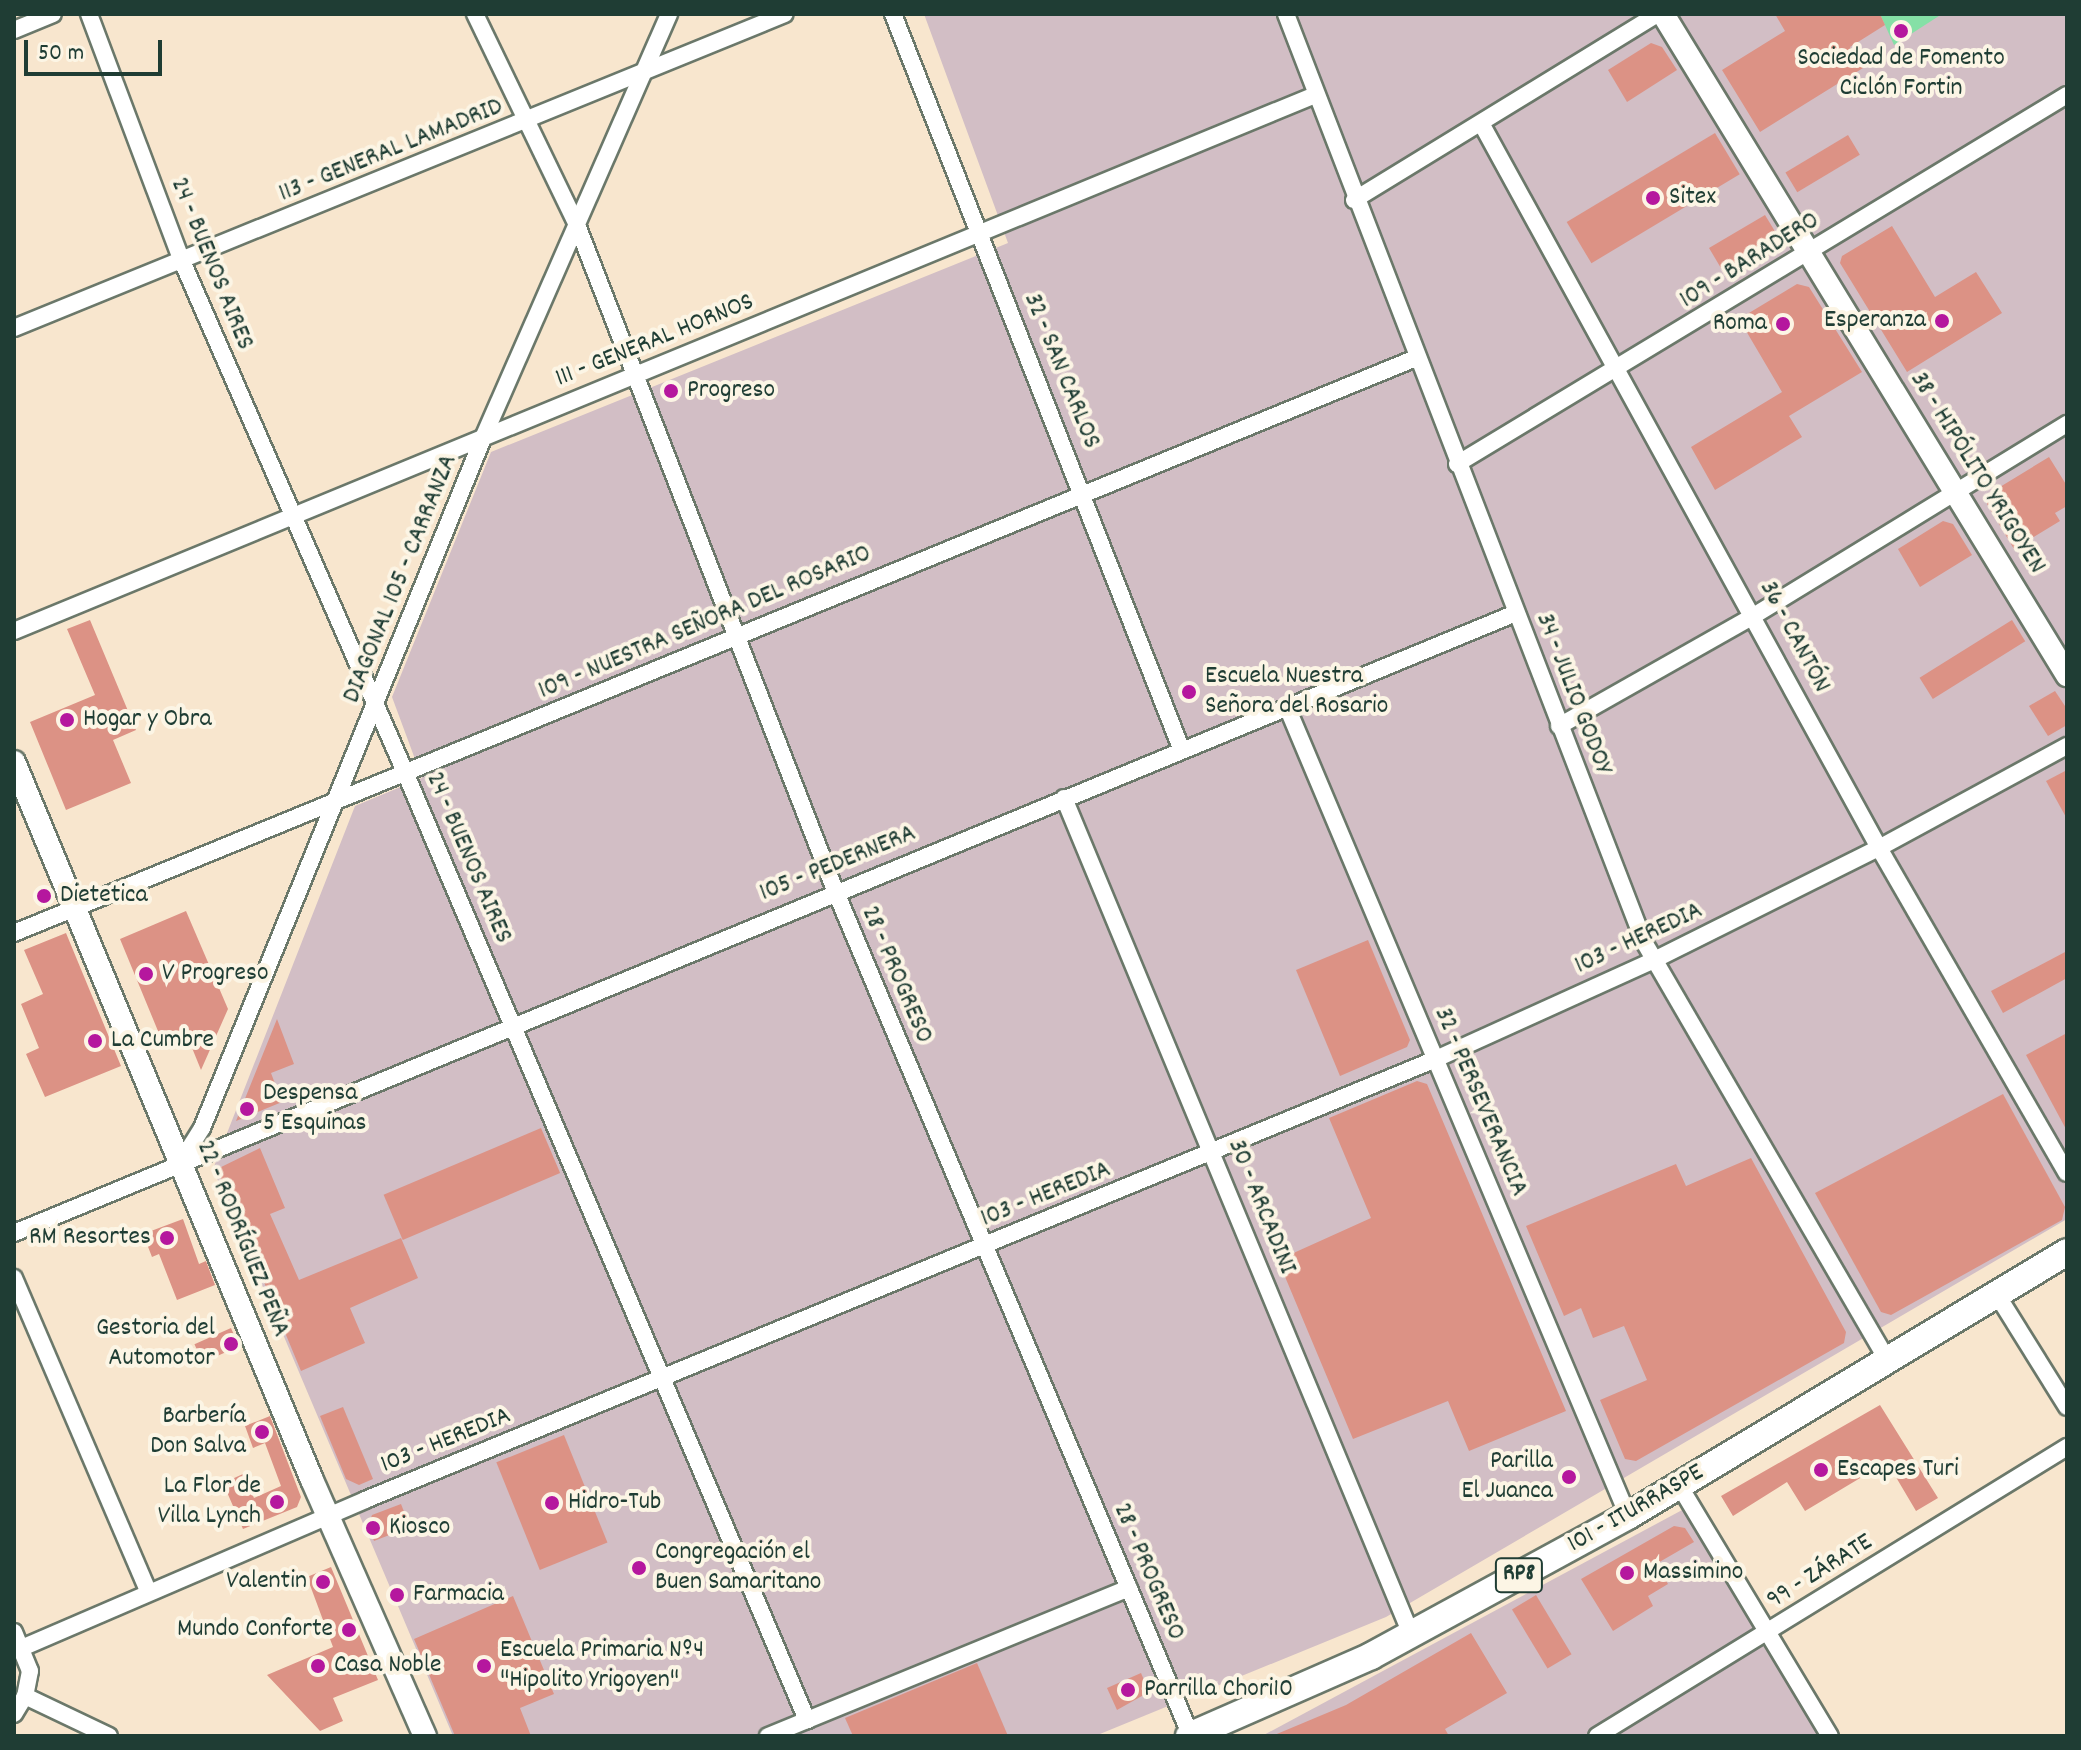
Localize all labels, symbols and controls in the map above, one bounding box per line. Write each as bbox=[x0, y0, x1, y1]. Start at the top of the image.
marker: Sociedad de Fomento Ciclón Fortin bbox=[1892, 22, 1910, 40]
scale bar bbox=[28, 24, 166, 74]
text: 50 m bbox=[38, 37, 84, 71]
place label: Sociedad de Fomento Ciclón Fortin bbox=[1797, 43, 2005, 104]
street label: 113 - GENERAL LAMADRID bbox=[275, 92, 507, 210]
street label: 24 - BUENOS AIRES bbox=[162, 173, 260, 355]
place label: Sitex bbox=[1669, 182, 1716, 214]
marker: Sitex bbox=[1644, 189, 1662, 207]
street label: 109 - BARADERO bbox=[1674, 206, 1826, 316]
street label: 111 - GENERAL HORNOS bbox=[551, 287, 759, 395]
street label: 32 - SAN CARLOS bbox=[1016, 289, 1106, 453]
place label: Esperanza bbox=[1824, 305, 1926, 337]
place label: Roma bbox=[1713, 308, 1767, 340]
marker: Esperanza bbox=[1933, 312, 1951, 330]
marker: Roma bbox=[1774, 315, 1792, 333]
street label: 38 - HIPÓLITO YRIGOYEN bbox=[1902, 366, 2052, 580]
place label: Progreso bbox=[687, 375, 775, 407]
marker: Progreso bbox=[662, 382, 680, 400]
street label: DIAGONAL 105 - CARRANZA bbox=[337, 450, 465, 708]
street label: 109 - NUESTRA SEÑORA DEL ROSARIO bbox=[534, 539, 876, 707]
street label: 36 - CANTÓN bbox=[1752, 576, 1836, 698]
street label: 34 - JULIO GODOY bbox=[1528, 609, 1618, 779]
place label: Escuela Nuestra Señora del Rosario bbox=[1205, 661, 1388, 722]
marker: Escuela Nuestra Señora del Rosario bbox=[1180, 683, 1198, 701]
place label: Hogar y Obra bbox=[83, 704, 212, 736]
marker: Hogar y Obra bbox=[58, 711, 76, 729]
street label: 24 - BUENOS AIRES bbox=[418, 768, 518, 948]
street label: 105 - PEDERNERA bbox=[755, 819, 921, 909]
place label: Dietetica bbox=[60, 880, 148, 912]
marker: Dietetica bbox=[35, 887, 53, 905]
street label: 103 - HEREDIA bbox=[1570, 896, 1708, 982]
street label: 28 - PROGRESO bbox=[853, 902, 939, 1048]
place label: V Progreso bbox=[162, 958, 268, 990]
marker: V Progreso bbox=[137, 965, 155, 983]
street label: 32 - PERSEVERANCIA bbox=[1426, 1003, 1534, 1201]
place label: La Cumbre bbox=[111, 1025, 214, 1057]
marker: La Cumbre bbox=[86, 1032, 104, 1050]
place label: Despensa 5 Esquinas bbox=[263, 1078, 366, 1140]
marker: Despensa 5 Esquinas bbox=[238, 1100, 256, 1118]
street label: 30 - ARCADINI bbox=[1220, 1135, 1302, 1279]
street label: 22 - RODRÍGUEZ PEÑA bbox=[188, 1136, 296, 1342]
street label: 103 - HEREDIA bbox=[976, 1155, 1116, 1235]
place label: RM Resortes bbox=[29, 1222, 151, 1254]
marker: RM Resortes bbox=[158, 1229, 176, 1247]
place label: Gestoria del Automotor bbox=[96, 1313, 215, 1374]
marker: Gestoria del Automotor bbox=[222, 1335, 240, 1353]
place label: Barbería Don Salva bbox=[150, 1401, 246, 1462]
street label: 103 - HEREDIA bbox=[376, 1401, 516, 1481]
marker: Barbería Don Salva bbox=[253, 1423, 271, 1441]
place label: Parilla El Juanca bbox=[1462, 1446, 1553, 1508]
place label: Escapes Turi bbox=[1837, 1454, 1959, 1486]
street label: 101 - ITURRASPE bbox=[1562, 1458, 1710, 1560]
marker: Escapes Turi bbox=[1812, 1461, 1830, 1479]
marker: Parilla El Juanca bbox=[1560, 1468, 1578, 1486]
place label: La Flor de Villa Lynch bbox=[158, 1471, 261, 1532]
place label: Hidro-Tub bbox=[568, 1487, 661, 1519]
marker: La Flor de Villa Lynch bbox=[268, 1493, 286, 1511]
marker: Hidro-Tub bbox=[543, 1494, 561, 1512]
street label: 28 - PROGRESO bbox=[1105, 1499, 1191, 1645]
place label: Kiosco bbox=[389, 1512, 450, 1544]
marker: Kiosco bbox=[364, 1519, 382, 1537]
street label: 99 - ZÁRATE bbox=[1761, 1527, 1879, 1617]
place label: Congregación el Buen Samaritano bbox=[655, 1537, 821, 1598]
road number: RP8 bbox=[1493, 1555, 1545, 1595]
place label: Massimino bbox=[1643, 1557, 1743, 1589]
marker: Congregación el Buen Samaritano bbox=[630, 1559, 648, 1577]
marker: Massimino bbox=[1618, 1564, 1636, 1582]
place label: Valentin bbox=[226, 1566, 307, 1598]
marker: Valentin bbox=[314, 1573, 332, 1591]
place label: Farmacia bbox=[413, 1579, 504, 1611]
marker: Farmacia bbox=[388, 1586, 406, 1604]
place label: Mundo Conforte bbox=[177, 1614, 333, 1646]
marker: Mundo Conforte bbox=[340, 1621, 358, 1639]
place label: Escuela Primaria Nº4 "Hipolito Yrigoyen" bbox=[500, 1635, 704, 1696]
place label: Casa Noble bbox=[334, 1650, 441, 1682]
marker: Casa Noble bbox=[309, 1657, 327, 1675]
marker: Escuela Primaria Nº4 "Hipolito Yrigoyen" bbox=[475, 1657, 493, 1675]
place label: Parrilla Chori10 bbox=[1144, 1674, 1293, 1706]
marker: Parrilla Chori10 bbox=[1119, 1681, 1137, 1699]

